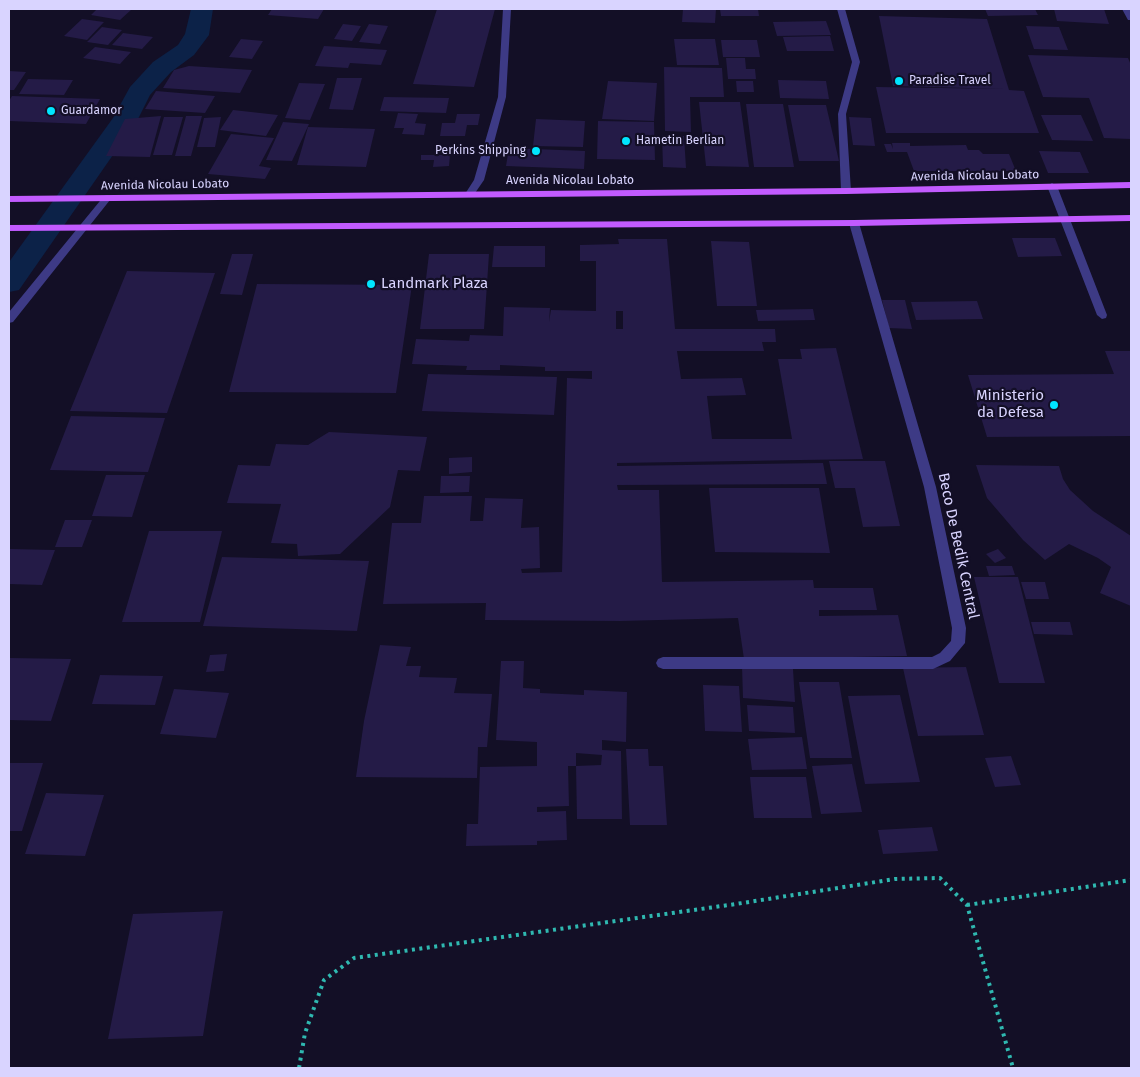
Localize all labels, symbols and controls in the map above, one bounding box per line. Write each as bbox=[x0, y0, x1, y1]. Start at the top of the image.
place label: Paradise Travel bbox=[909, 74, 991, 88]
marker: Paradise Travel bbox=[893, 75, 905, 87]
place label: Guardamor bbox=[61, 104, 122, 118]
marker: Guardamor bbox=[45, 105, 57, 117]
place label: Hametin Berlian bbox=[636, 134, 724, 148]
marker: Hametin Berlian bbox=[620, 135, 632, 147]
place label: Perkins Shipping bbox=[435, 144, 526, 158]
marker: Perkins Shipping bbox=[530, 145, 542, 157]
street label: Avenida Nicolau Lobato bbox=[911, 168, 1039, 184]
street label: Avenida Nicolau Lobato bbox=[506, 174, 634, 188]
street label: Avenida Nicolau Lobato bbox=[101, 177, 229, 193]
place label: Landmark Plaza bbox=[381, 275, 488, 293]
marker: Landmark Plaza bbox=[365, 278, 377, 290]
place label: Ministerio da Defesa bbox=[976, 387, 1044, 422]
marker: Ministerio da Defesa bbox=[1048, 399, 1060, 411]
street label: Beco De Bedik Central bbox=[934, 471, 982, 621]

